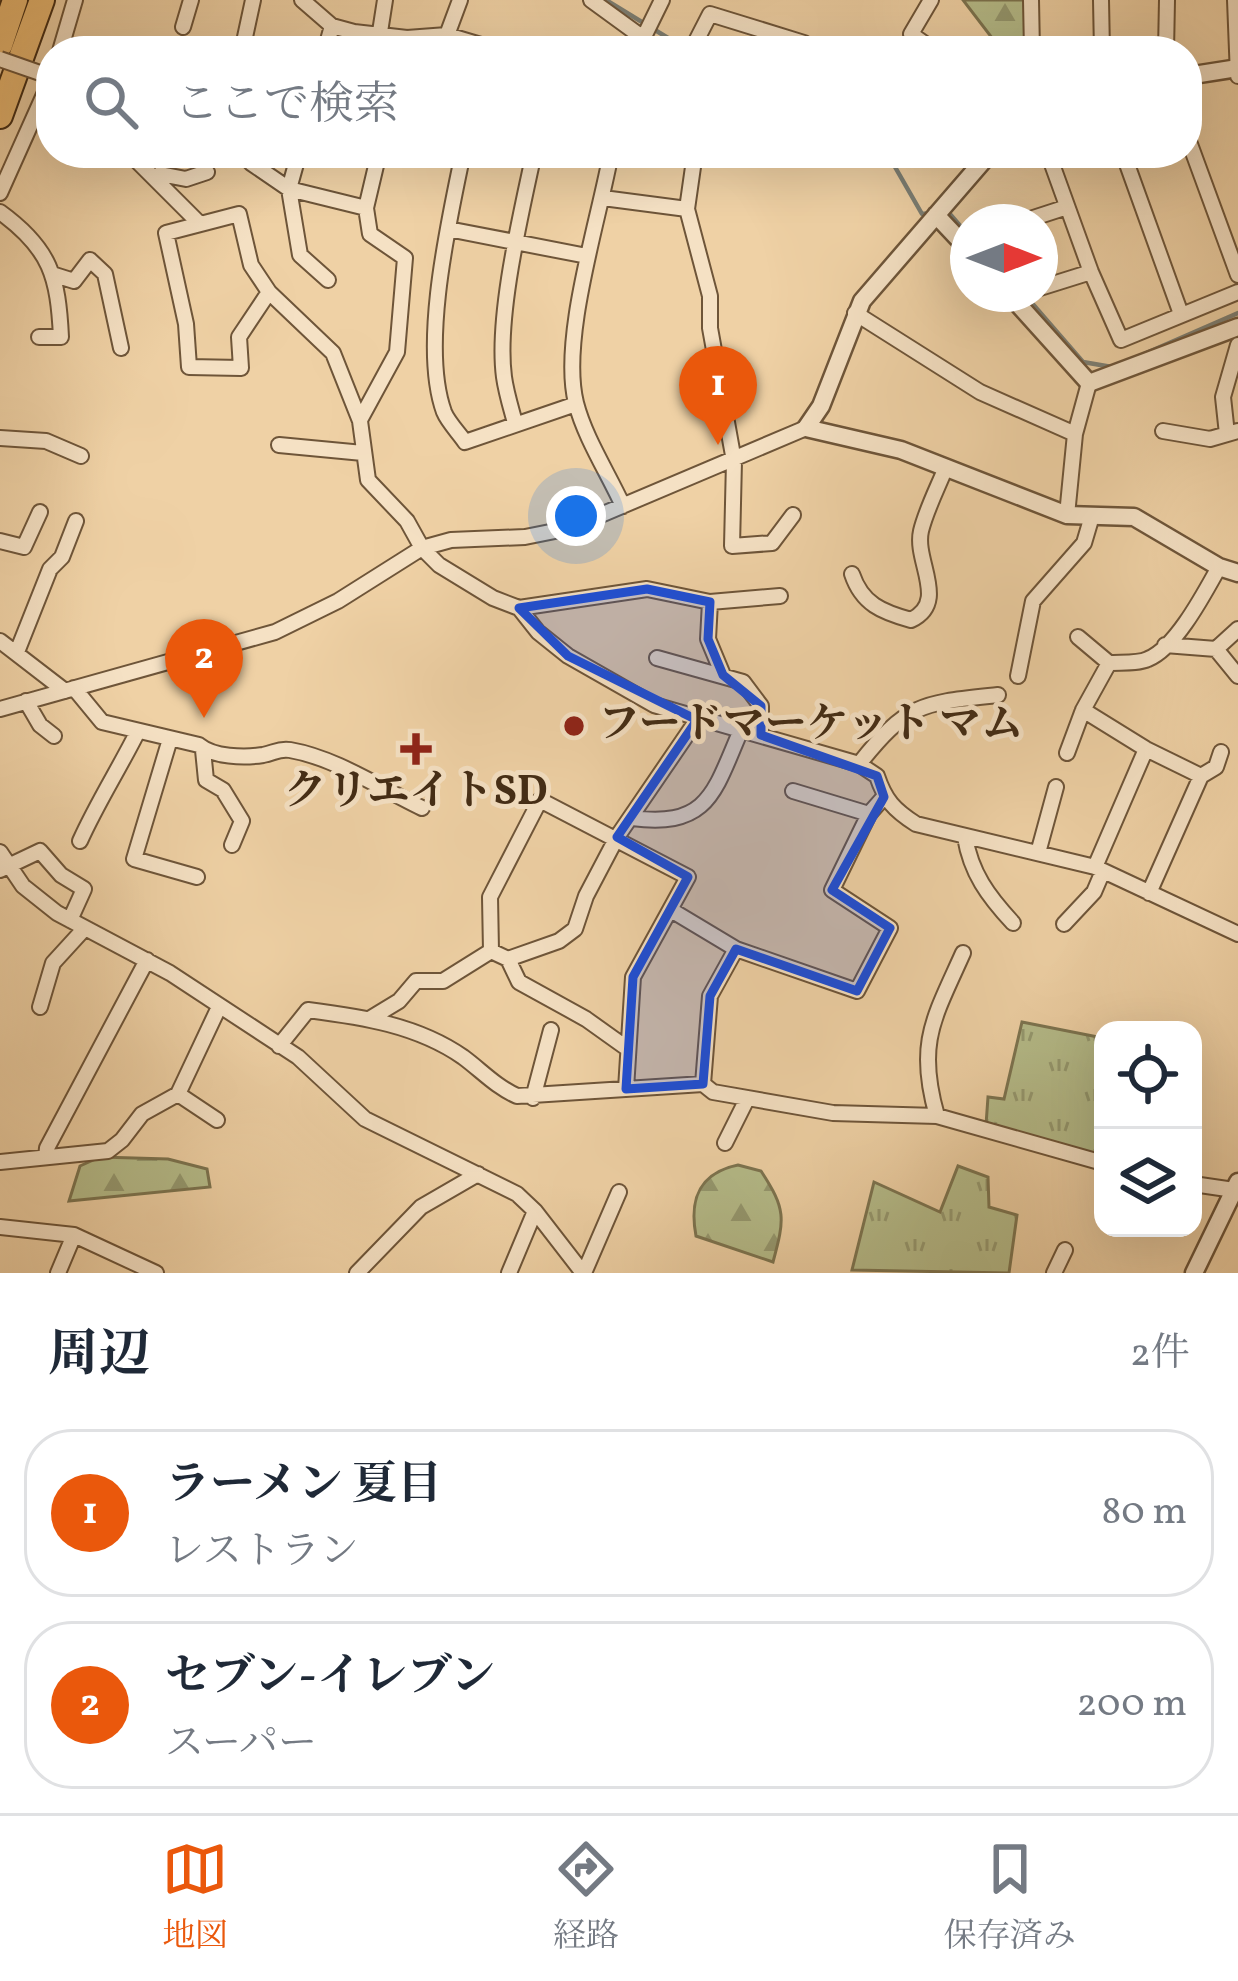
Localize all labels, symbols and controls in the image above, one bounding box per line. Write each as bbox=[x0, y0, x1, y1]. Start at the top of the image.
search box bbox=[36, 36, 1202, 168]
icon: search bbox=[78, 69, 144, 135]
text: ここで検索 bbox=[174, 75, 399, 138]
north arrow bbox=[950, 204, 1058, 312]
pin: 1 bbox=[679, 346, 757, 445]
your location bbox=[546, 486, 606, 546]
pin: 2 bbox=[165, 619, 243, 718]
place label: フードマーケット マム bbox=[598, 697, 1023, 756]
marker: フードマーケット マム bbox=[561, 713, 587, 739]
marker: クリエイトSD bbox=[403, 736, 429, 762]
place label: クリエイトSD bbox=[284, 764, 548, 823]
map controls bbox=[1094, 1021, 1202, 1237]
button: locate bbox=[1094, 1021, 1202, 1129]
button: layers bbox=[1094, 1129, 1202, 1237]
text: 周辺 bbox=[48, 1321, 150, 1392]
text: 2件 bbox=[1130, 1328, 1190, 1382]
text: ラーメン 夏目 bbox=[165, 1455, 442, 1518]
text: 1 bbox=[82, 1486, 98, 1540]
text: 80 m bbox=[1101, 1486, 1187, 1540]
text: レストラン bbox=[165, 1526, 359, 1580]
text: セブン-イレブン bbox=[165, 1647, 495, 1710]
text: 2 bbox=[80, 1678, 100, 1732]
text: 200 m bbox=[1076, 1678, 1187, 1732]
text: スーパー bbox=[165, 1718, 317, 1772]
tab: 地図 bbox=[162, 1836, 228, 1961]
tab: 経路 bbox=[553, 1836, 619, 1961]
tab: 保存済み bbox=[944, 1836, 1076, 1961]

